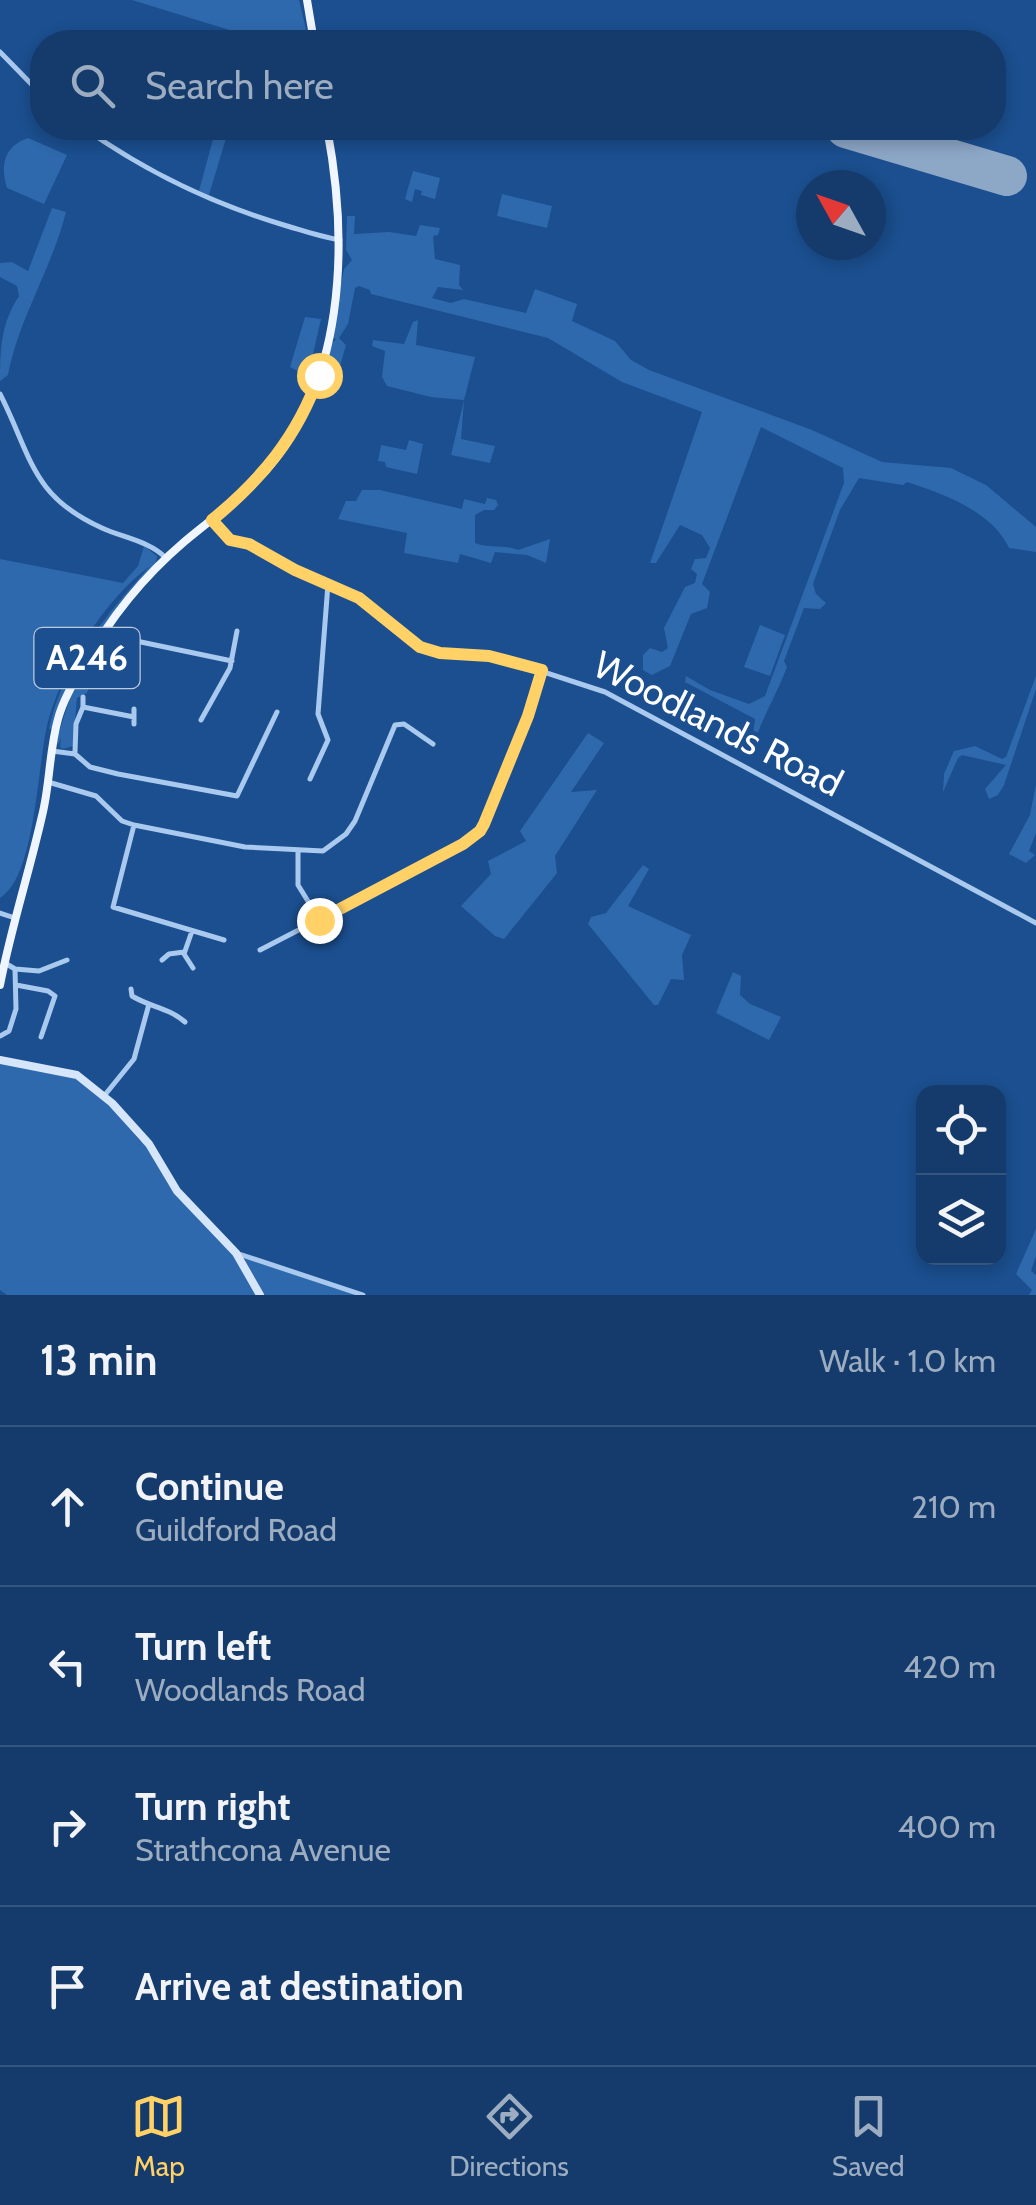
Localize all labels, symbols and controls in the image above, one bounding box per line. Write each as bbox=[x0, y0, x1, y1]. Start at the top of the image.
search box bbox=[30, 30, 1006, 140]
icon: search bbox=[65, 58, 120, 113]
text: Search here bbox=[145, 62, 334, 109]
north arrow bbox=[796, 170, 886, 260]
route start bbox=[297, 353, 343, 399]
road number: A246 bbox=[34, 628, 140, 688]
street label: Woodlands Road bbox=[586, 641, 851, 807]
route end bbox=[297, 898, 343, 944]
map controls bbox=[916, 1085, 1006, 1265]
button: locate bbox=[916, 1085, 1006, 1175]
button: layers bbox=[916, 1175, 1006, 1265]
text: 13 min bbox=[40, 1334, 157, 1386]
text: Walk · 1.0 km bbox=[819, 1341, 996, 1380]
text: Continue bbox=[135, 1463, 284, 1510]
icon: ahead bbox=[40, 1479, 95, 1534]
text: 210 m bbox=[911, 1487, 996, 1526]
text: Guildford Road bbox=[135, 1510, 337, 1549]
text: Turn left bbox=[135, 1623, 271, 1670]
icon: left bbox=[40, 1639, 95, 1694]
text: 420 m bbox=[903, 1647, 996, 1686]
text: Woodlands Road bbox=[135, 1670, 365, 1709]
text: Turn right bbox=[135, 1783, 291, 1830]
icon: right bbox=[40, 1799, 95, 1854]
text: 400 m bbox=[898, 1807, 996, 1846]
text: Strathcona Avenue bbox=[135, 1830, 391, 1869]
icon: arrive bbox=[40, 1959, 95, 2014]
text: Arrive at destination bbox=[135, 1963, 464, 2010]
tab: Map bbox=[131, 2089, 186, 2183]
tab: Directions bbox=[449, 2089, 569, 2183]
tab: Saved bbox=[832, 2089, 905, 2183]

